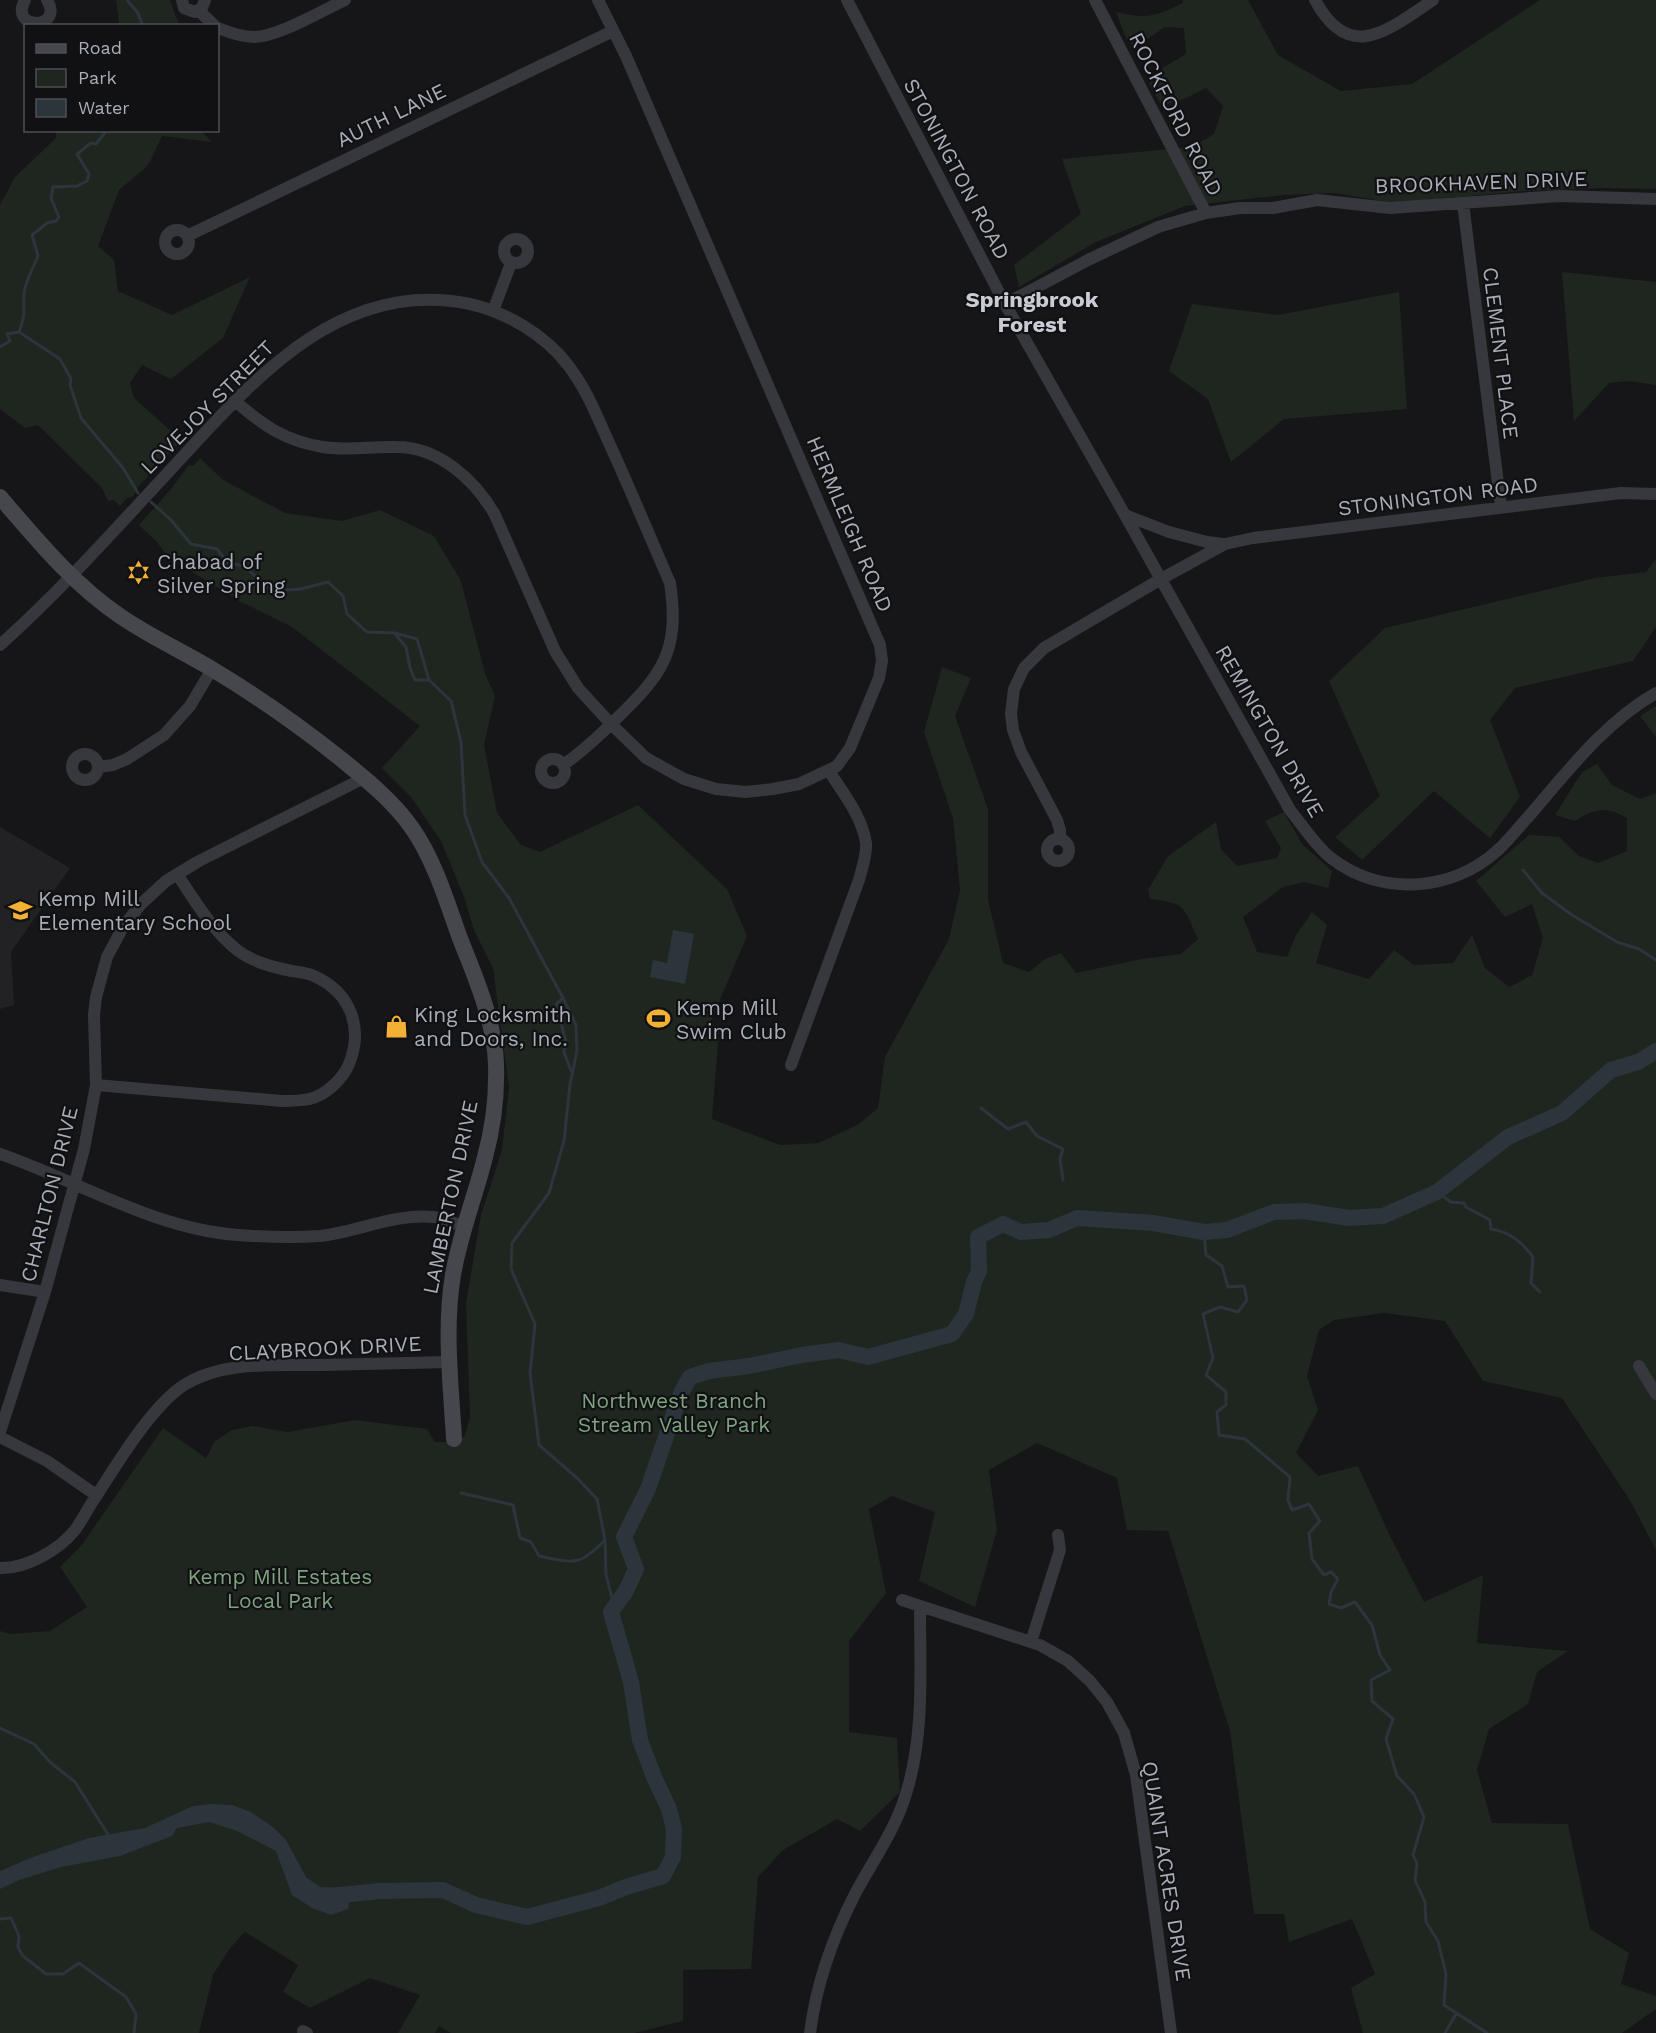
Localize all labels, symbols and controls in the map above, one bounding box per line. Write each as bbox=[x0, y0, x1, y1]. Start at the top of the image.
legend bbox=[24, 24, 219, 132]
street label: ROCKFORD ROAD bbox=[1124, 28, 1228, 200]
text: Road bbox=[78, 37, 122, 58]
text: Park bbox=[78, 67, 117, 88]
street label: STONINGTON ROAD bbox=[899, 74, 1015, 264]
street label: AUTH LANE bbox=[332, 78, 450, 152]
text: Water bbox=[78, 97, 130, 118]
street label: BROOKHAVEN DRIVE bbox=[1374, 166, 1588, 198]
street label: CLEMENT PLACE bbox=[1478, 266, 1524, 440]
district label: Springbrook Forest bbox=[966, 287, 1099, 337]
street label: LOVEJOY STREET bbox=[135, 335, 279, 479]
street label: HERMLEIGH ROAD bbox=[802, 432, 898, 616]
street label: STONINGTON ROAD bbox=[1337, 471, 1539, 521]
place label: Chabad of Silver Spring bbox=[157, 549, 286, 598]
synagogue icon: Chabad of Silver Spring bbox=[126, 560, 152, 586]
street label: REMINGTON DRIVE bbox=[1210, 640, 1330, 822]
place label: Kemp Mill Elementary School bbox=[38, 886, 232, 935]
school or university icon: Kemp Mill Elementary School bbox=[7, 897, 33, 923]
place label: Kemp Mill Swim Club bbox=[676, 995, 787, 1044]
place label: King Locksmith and Doors, Inc. bbox=[414, 1002, 571, 1051]
sports icon: Kemp Mill Swim Club bbox=[645, 1006, 671, 1032]
shop icon: King Locksmith and Doors, Inc. bbox=[383, 1013, 409, 1039]
street label: LAMBERTON DRIVE bbox=[417, 1098, 483, 1296]
street label: CHARLTON DRIVE bbox=[15, 1103, 83, 1285]
street label: CLAYBROOK DRIVE bbox=[228, 1330, 422, 1366]
park label: Northwest Branch Stream Valley Park bbox=[578, 1388, 770, 1437]
park label: Kemp Mill Estates Local Park bbox=[188, 1564, 372, 1613]
street label: QUAINT ACRES DRIVE bbox=[1137, 1759, 1197, 1983]

